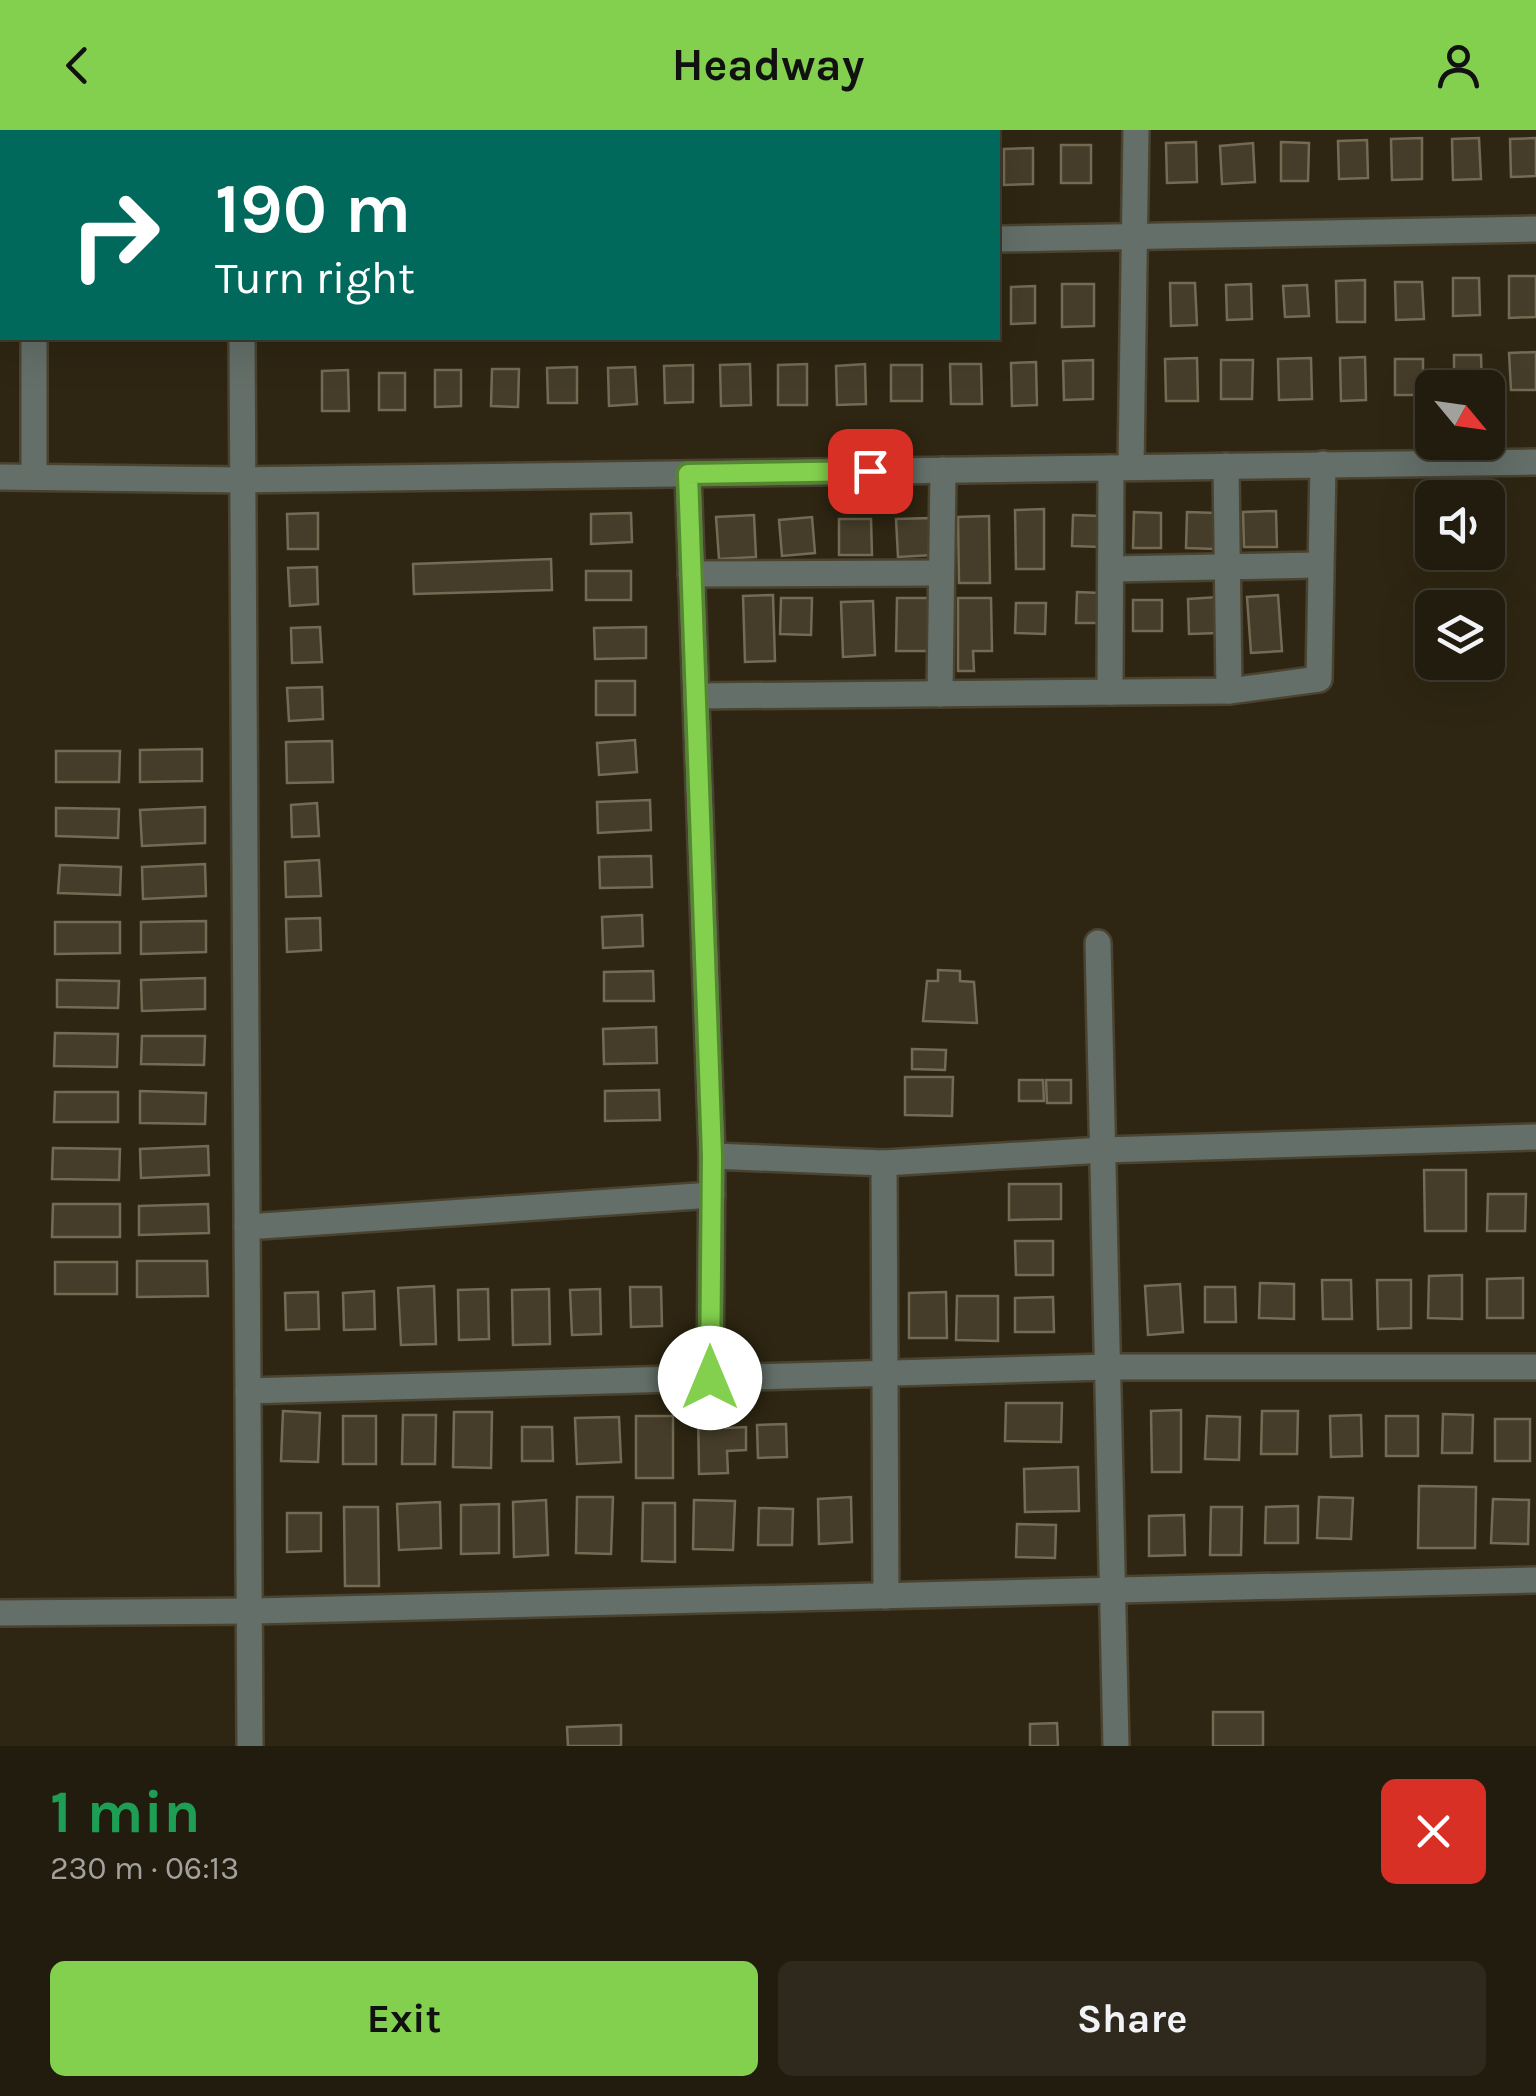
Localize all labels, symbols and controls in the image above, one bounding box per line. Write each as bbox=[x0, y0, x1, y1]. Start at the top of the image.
icon: back bbox=[50, 38, 105, 93]
icon: person bbox=[1431, 38, 1486, 93]
text: Headway bbox=[672, 39, 864, 91]
text: 190 m bbox=[215, 168, 411, 250]
icon: right bbox=[50, 170, 180, 300]
text: Turn right bbox=[215, 252, 415, 304]
north arrow bbox=[1415, 370, 1505, 460]
map controls bbox=[1415, 370, 1505, 680]
pin bbox=[828, 429, 913, 514]
icon: arrive bbox=[843, 444, 898, 499]
button: sound bbox=[1415, 480, 1505, 570]
button: layers bbox=[1415, 590, 1505, 680]
position arrow bbox=[658, 1326, 762, 1430]
text: 1 min bbox=[50, 1777, 201, 1847]
button: close bbox=[1381, 1779, 1486, 1884]
text: 230 m · 06:13 bbox=[50, 1850, 239, 1887]
button: Exit bbox=[50, 1961, 758, 2076]
button: Share bbox=[778, 1961, 1486, 2076]

